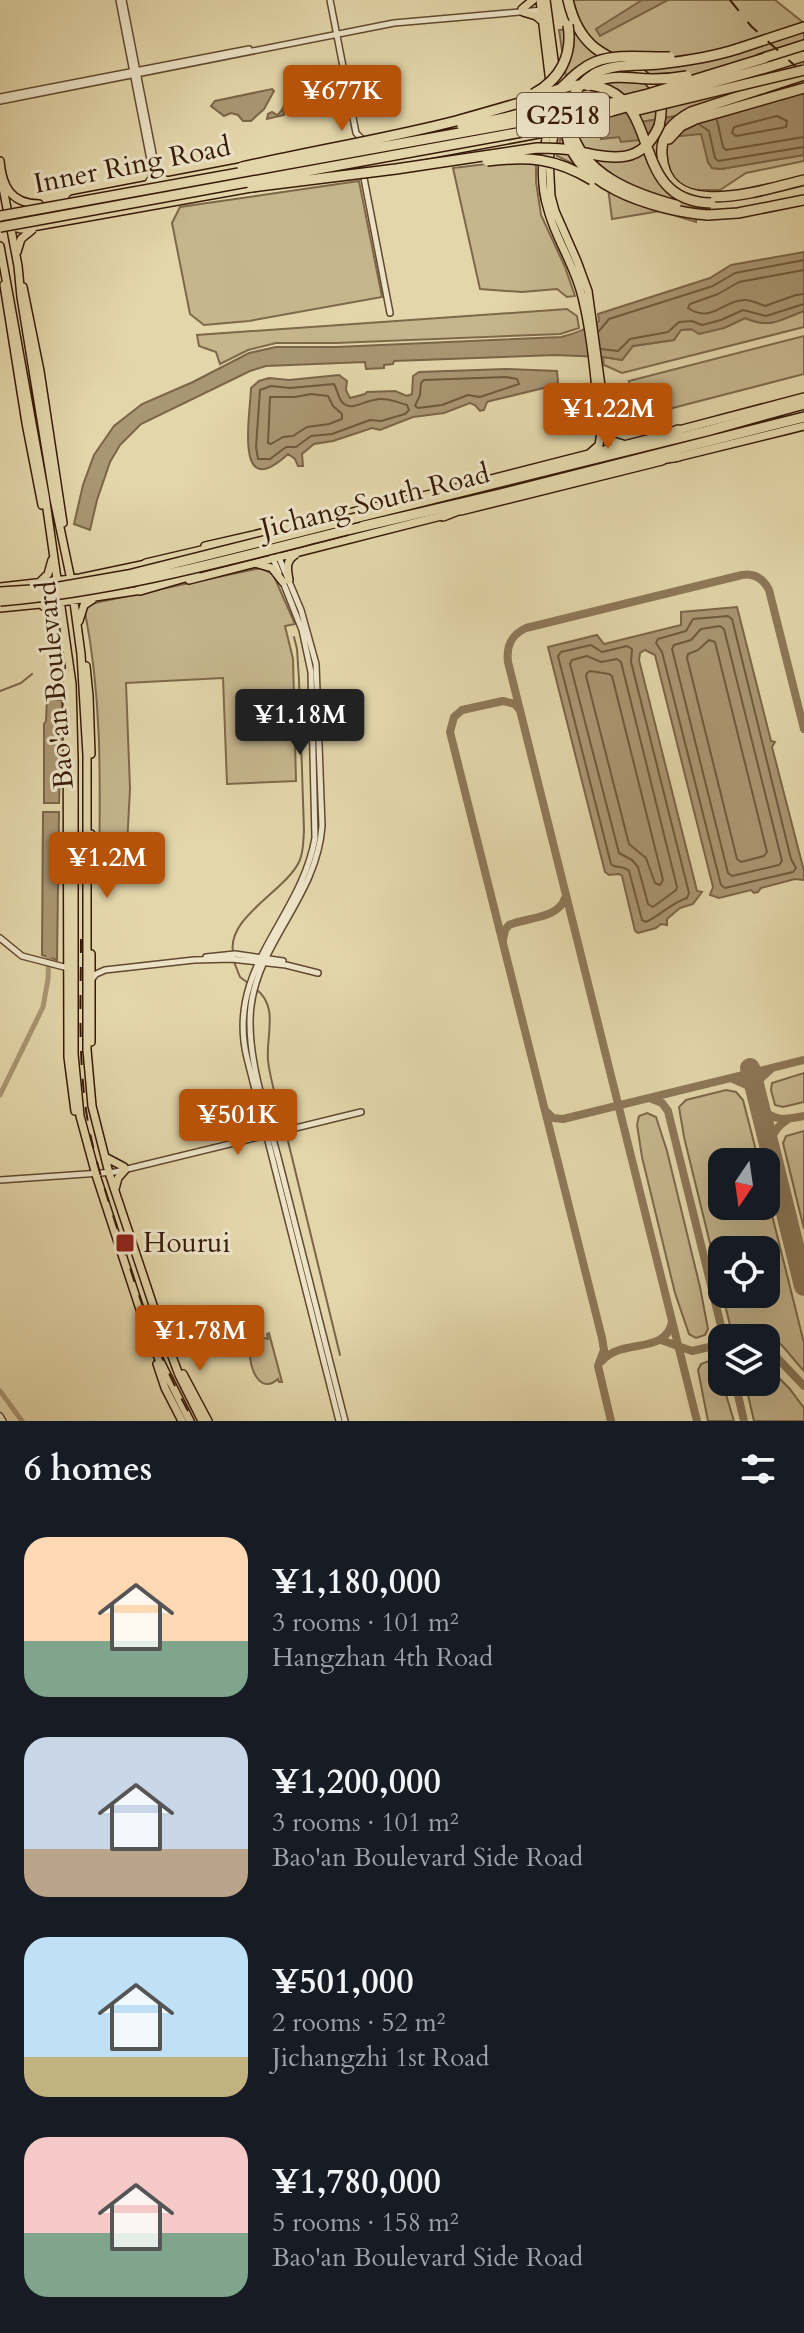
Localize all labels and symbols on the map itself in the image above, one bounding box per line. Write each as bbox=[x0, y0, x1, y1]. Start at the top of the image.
pin: ¥677K bbox=[286, 65, 398, 133]
road number: G2518 bbox=[517, 93, 609, 137]
street label: Inner Ring Road bbox=[30, 127, 234, 203]
pin: ¥1.22M bbox=[543, 383, 673, 451]
street label: Jichang South Road bbox=[253, 454, 493, 549]
street label: Bao'an Boulevard bbox=[27, 579, 83, 791]
pin: ¥1.18M bbox=[235, 689, 365, 757]
pin: ¥1.2M bbox=[51, 832, 163, 900]
pin: ¥501K bbox=[182, 1089, 294, 1157]
north arrow bbox=[708, 1148, 780, 1220]
place label: Hourui bbox=[143, 1224, 230, 1262]
marker: Hourui bbox=[114, 1232, 136, 1254]
pin: ¥1.78M bbox=[135, 1305, 265, 1373]

